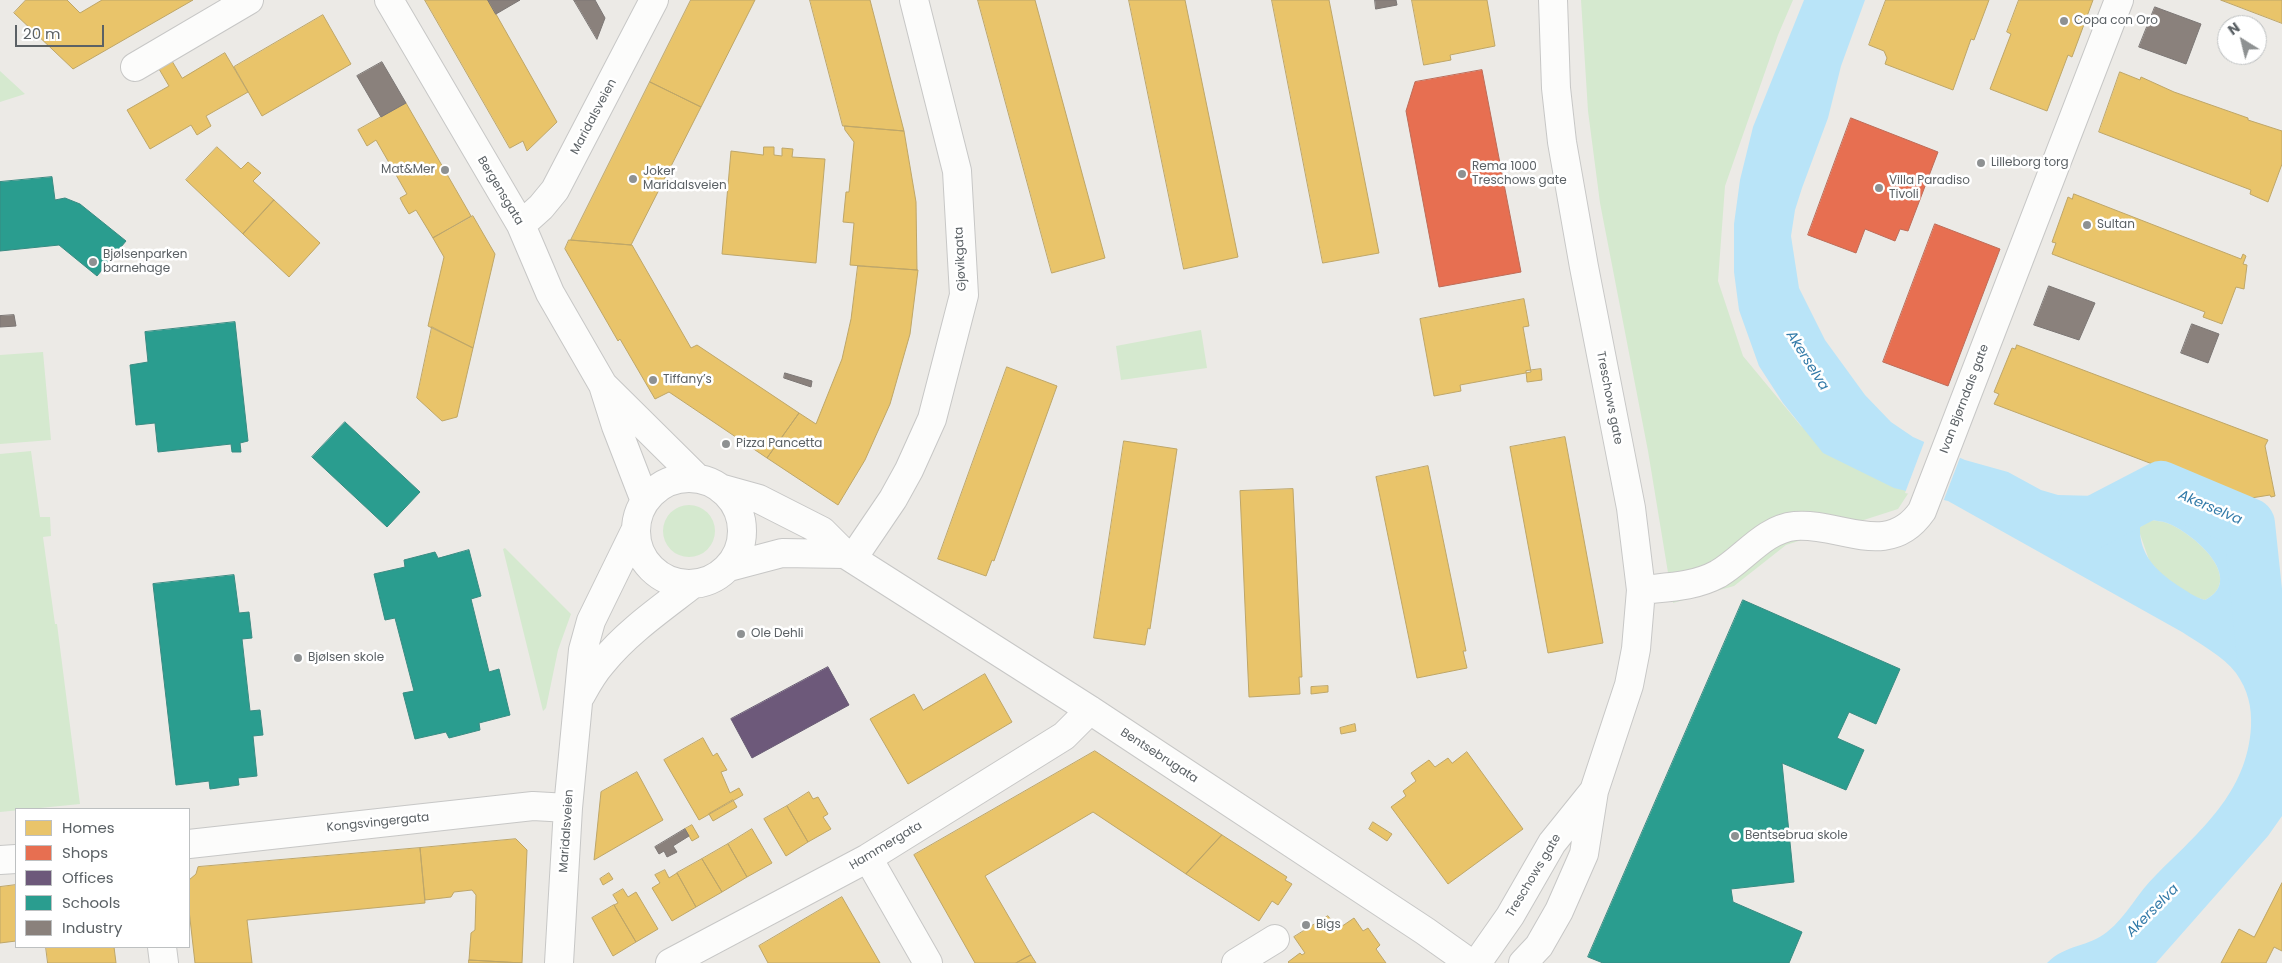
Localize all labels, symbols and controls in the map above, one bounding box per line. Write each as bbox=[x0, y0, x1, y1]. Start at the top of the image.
place label: Copa con Oro bbox=[2074, 14, 2158, 28]
scale bar bbox=[18, 15, 106, 47]
marker: Copa con Oro bbox=[2058, 15, 2070, 27]
north arrow bbox=[2217, 15, 2267, 65]
text: N bbox=[2224, 17, 2244, 40]
text: 20 m bbox=[23, 23, 61, 44]
street label: Maridalsveien bbox=[568, 77, 620, 157]
street label: Bergensgata bbox=[474, 154, 526, 228]
place label: Lilleborg torg bbox=[1991, 156, 2069, 170]
marker: Lilleborg torg bbox=[1975, 157, 1987, 169]
place label: Rema 1000 Treschows gate bbox=[1472, 160, 1567, 188]
place label: Mat&Mer bbox=[381, 163, 435, 177]
marker: Mat&Mer bbox=[439, 164, 451, 176]
place label: Joker Maridalsveien bbox=[643, 165, 727, 193]
marker: Rema 1000 Treschows gate bbox=[1456, 168, 1468, 180]
marker: Joker Maridalsveien bbox=[627, 173, 639, 185]
place label: Villa Paradiso Tivoli bbox=[1889, 174, 1970, 202]
marker: Villa Paradiso Tivoli bbox=[1873, 182, 1885, 194]
place label: Sultan bbox=[2097, 218, 2135, 232]
marker: Sultan bbox=[2081, 219, 2093, 231]
street label: Gjøvikgata bbox=[952, 226, 970, 292]
place label: Bjølsenparken barnehage bbox=[103, 248, 187, 276]
marker: Bjølsenparken barnehage bbox=[87, 256, 99, 268]
water label: Akerselva bbox=[1782, 328, 1832, 394]
street label: Ivan Bjørndals gate bbox=[1938, 342, 1992, 456]
street label: Treschows gate bbox=[1593, 350, 1625, 446]
place label: Tiffany’s bbox=[663, 373, 712, 387]
marker: Tiffany’s bbox=[647, 374, 659, 386]
place label: Pizza Pancetta bbox=[736, 437, 822, 451]
marker: Pizza Pancetta bbox=[720, 438, 732, 450]
water label: Akerselva bbox=[2176, 487, 2244, 529]
place label: Ole Dehli bbox=[751, 627, 804, 641]
marker: Ole Dehli bbox=[735, 628, 747, 640]
place label: Bjølsen skole bbox=[308, 651, 384, 665]
marker: Bjølsen skole bbox=[292, 652, 304, 664]
street label: Bentsebrugata bbox=[1118, 726, 1200, 786]
street label: Maridalsveien bbox=[557, 789, 577, 873]
legend bbox=[15, 808, 190, 948]
street label: Kongsvingergata bbox=[326, 810, 430, 836]
text: Homes bbox=[62, 817, 115, 838]
street label: Hammergata bbox=[847, 819, 925, 873]
place label: Bentsebrua skole bbox=[1745, 829, 1848, 843]
marker: Bentsebrua skole bbox=[1729, 830, 1741, 842]
street label: Treschows gate bbox=[1503, 832, 1565, 920]
text: Shops bbox=[62, 842, 108, 863]
text: Offices bbox=[62, 867, 114, 888]
water label: Akerselva bbox=[2123, 881, 2183, 941]
text: Schools bbox=[62, 892, 120, 913]
text: Industry bbox=[62, 917, 122, 938]
place label: Bigs bbox=[1316, 918, 1341, 932]
marker: Bigs bbox=[1300, 919, 1312, 931]

